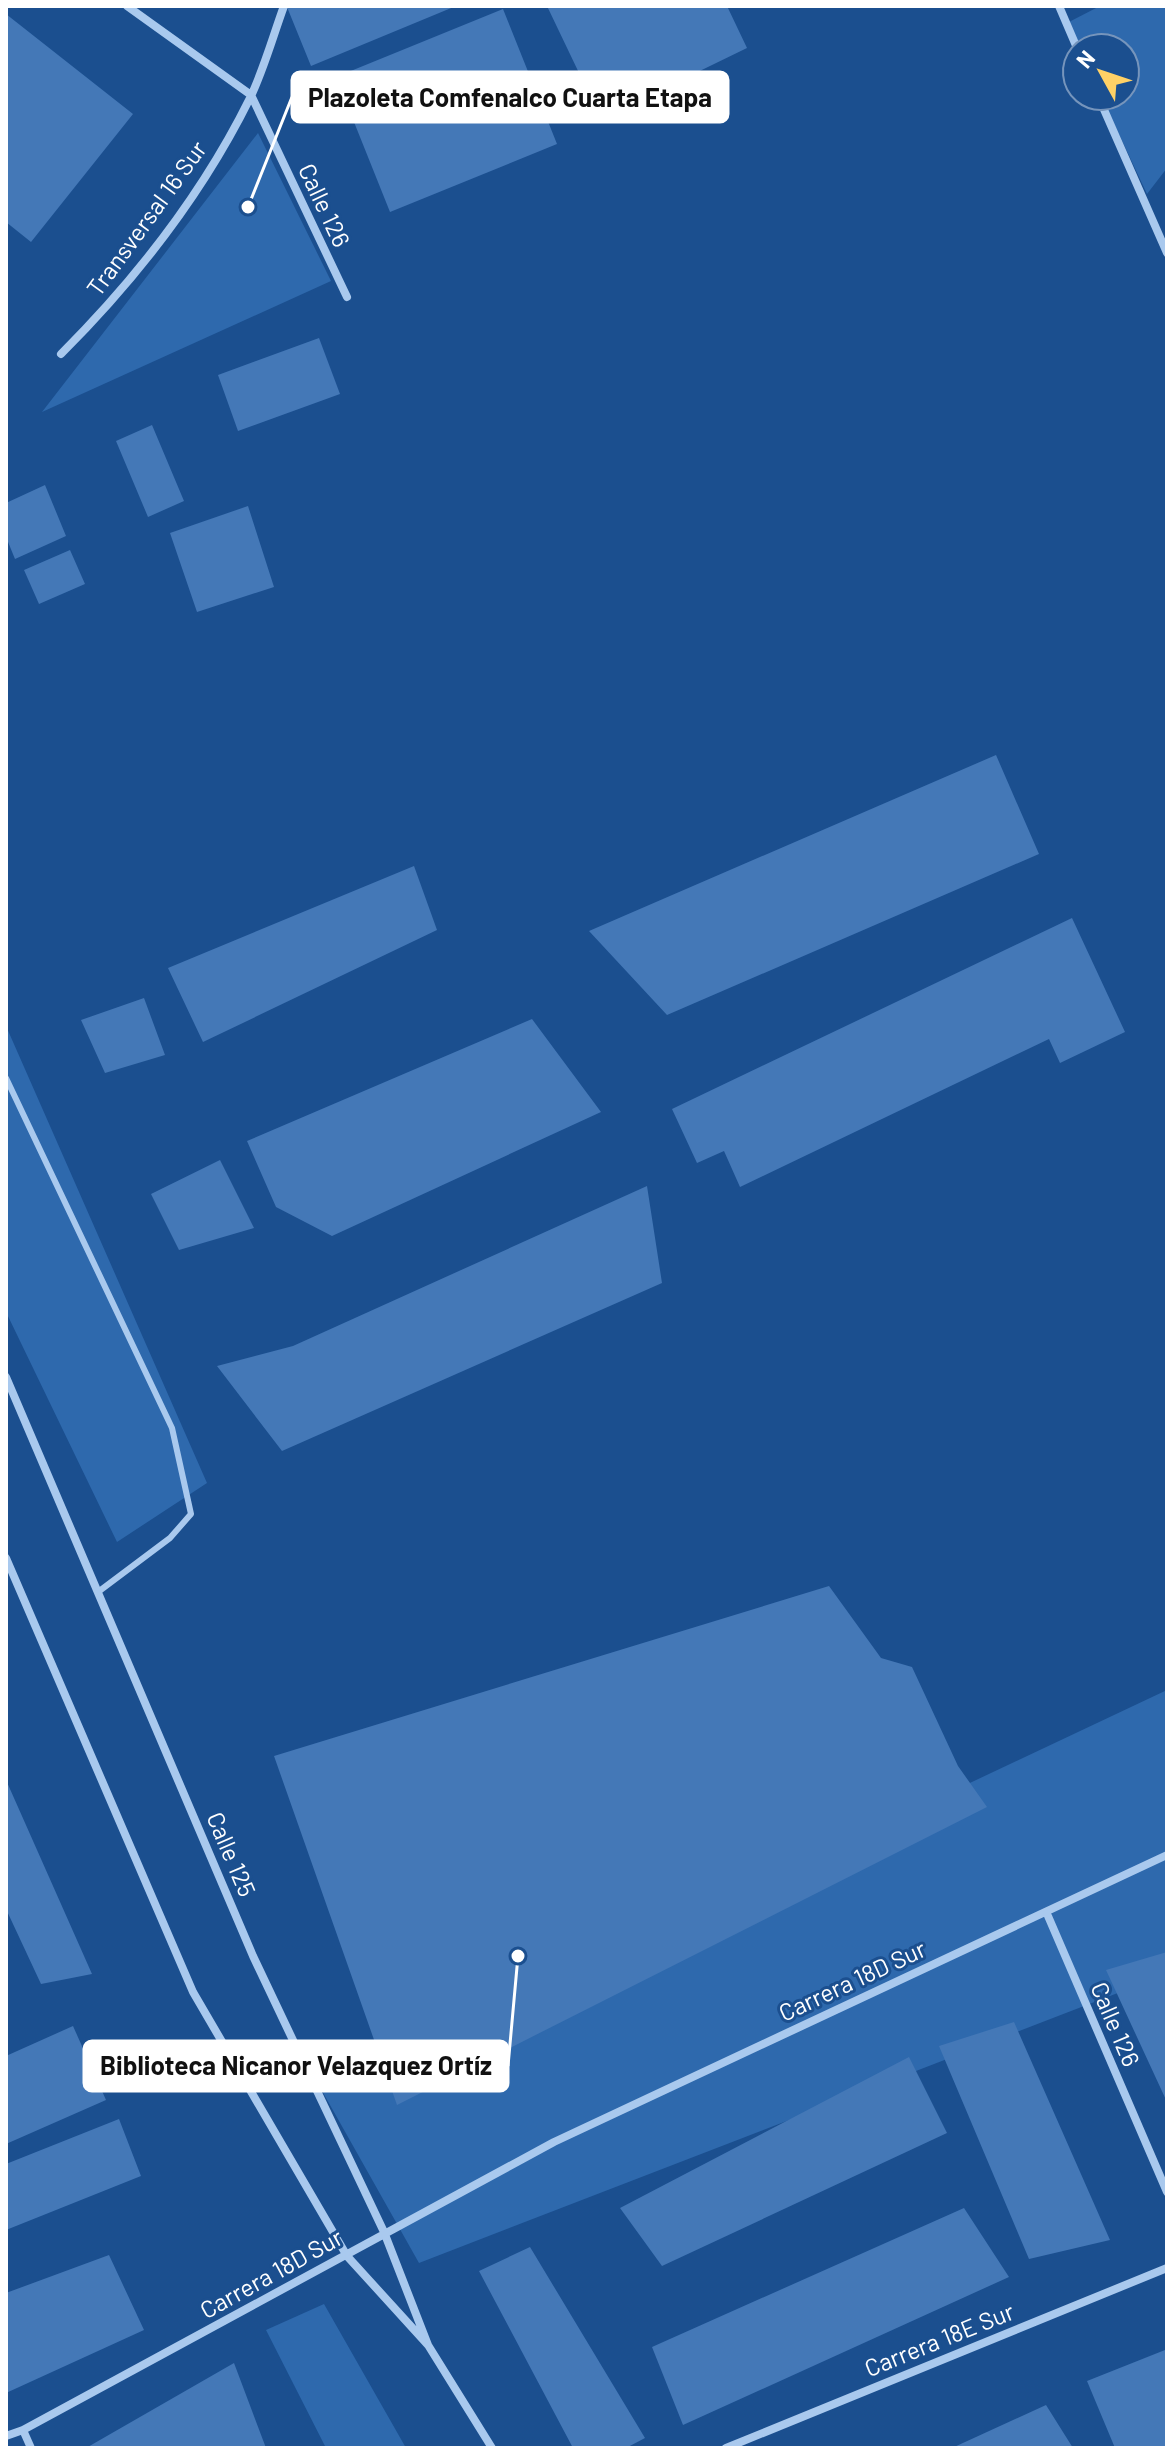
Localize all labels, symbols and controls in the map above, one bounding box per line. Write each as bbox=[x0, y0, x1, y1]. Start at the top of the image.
north arrow bbox=[1061, 32, 1141, 112]
text: N bbox=[1070, 45, 1100, 72]
callout: Plazoleta Comfenalco Cuarta Etapa bbox=[292, 72, 728, 122]
text: Plazoleta Comfenalco Cuarta Etapa bbox=[308, 81, 712, 112]
street label: Transversal 16 Sur bbox=[80, 135, 212, 301]
street label: Calle 126 bbox=[293, 159, 357, 251]
street label: Calle 125 bbox=[201, 1807, 263, 1901]
street label: Carrera 18D Sur bbox=[774, 1933, 930, 2027]
street label: Calle 126 bbox=[1085, 1977, 1147, 2071]
callout: Biblioteca Nicanor Velazquez Ortíz bbox=[84, 2041, 508, 2091]
text: Biblioteca Nicanor Velazquez Ortíz bbox=[100, 2049, 492, 2080]
street label: Carrera 18D Sur bbox=[195, 2222, 348, 2324]
street label: Carrera 18E Sur bbox=[860, 2296, 1018, 2382]

